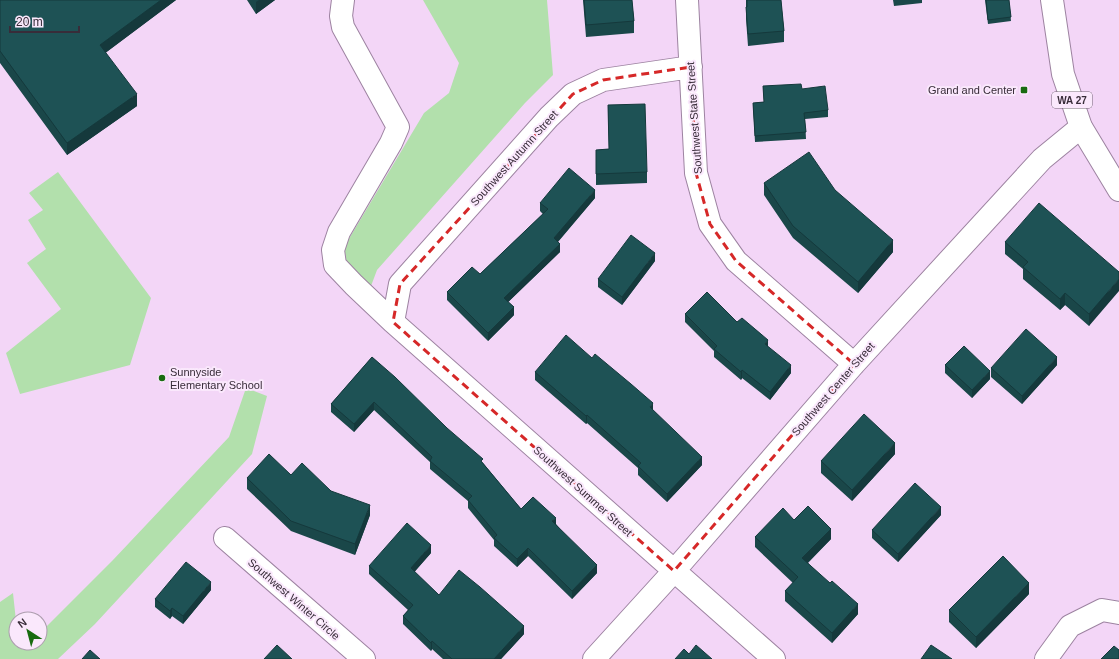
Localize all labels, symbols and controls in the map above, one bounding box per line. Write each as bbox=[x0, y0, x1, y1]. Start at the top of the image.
scale bar bbox=[10, 8, 79, 34]
text: 20 m bbox=[16, 15, 43, 29]
street label: Southwest State Street bbox=[684, 61, 704, 175]
place label: Grand and Center bbox=[928, 84, 1016, 96]
marker: Grand and Center bbox=[1019, 85, 1029, 95]
road number: WA 27 bbox=[1052, 92, 1092, 108]
street label: Southwest Autumn Street bbox=[468, 108, 560, 208]
street label: Southwest Center Street bbox=[789, 340, 877, 438]
place label: Sunnyside Elementary School bbox=[170, 366, 262, 391]
marker: Sunnyside Elementary School bbox=[157, 373, 167, 383]
street label: Southwest Summer Street bbox=[531, 444, 635, 538]
street label: Southwest Winter Circle bbox=[246, 556, 342, 642]
north arrow bbox=[8, 611, 48, 651]
text: N bbox=[15, 616, 29, 630]

